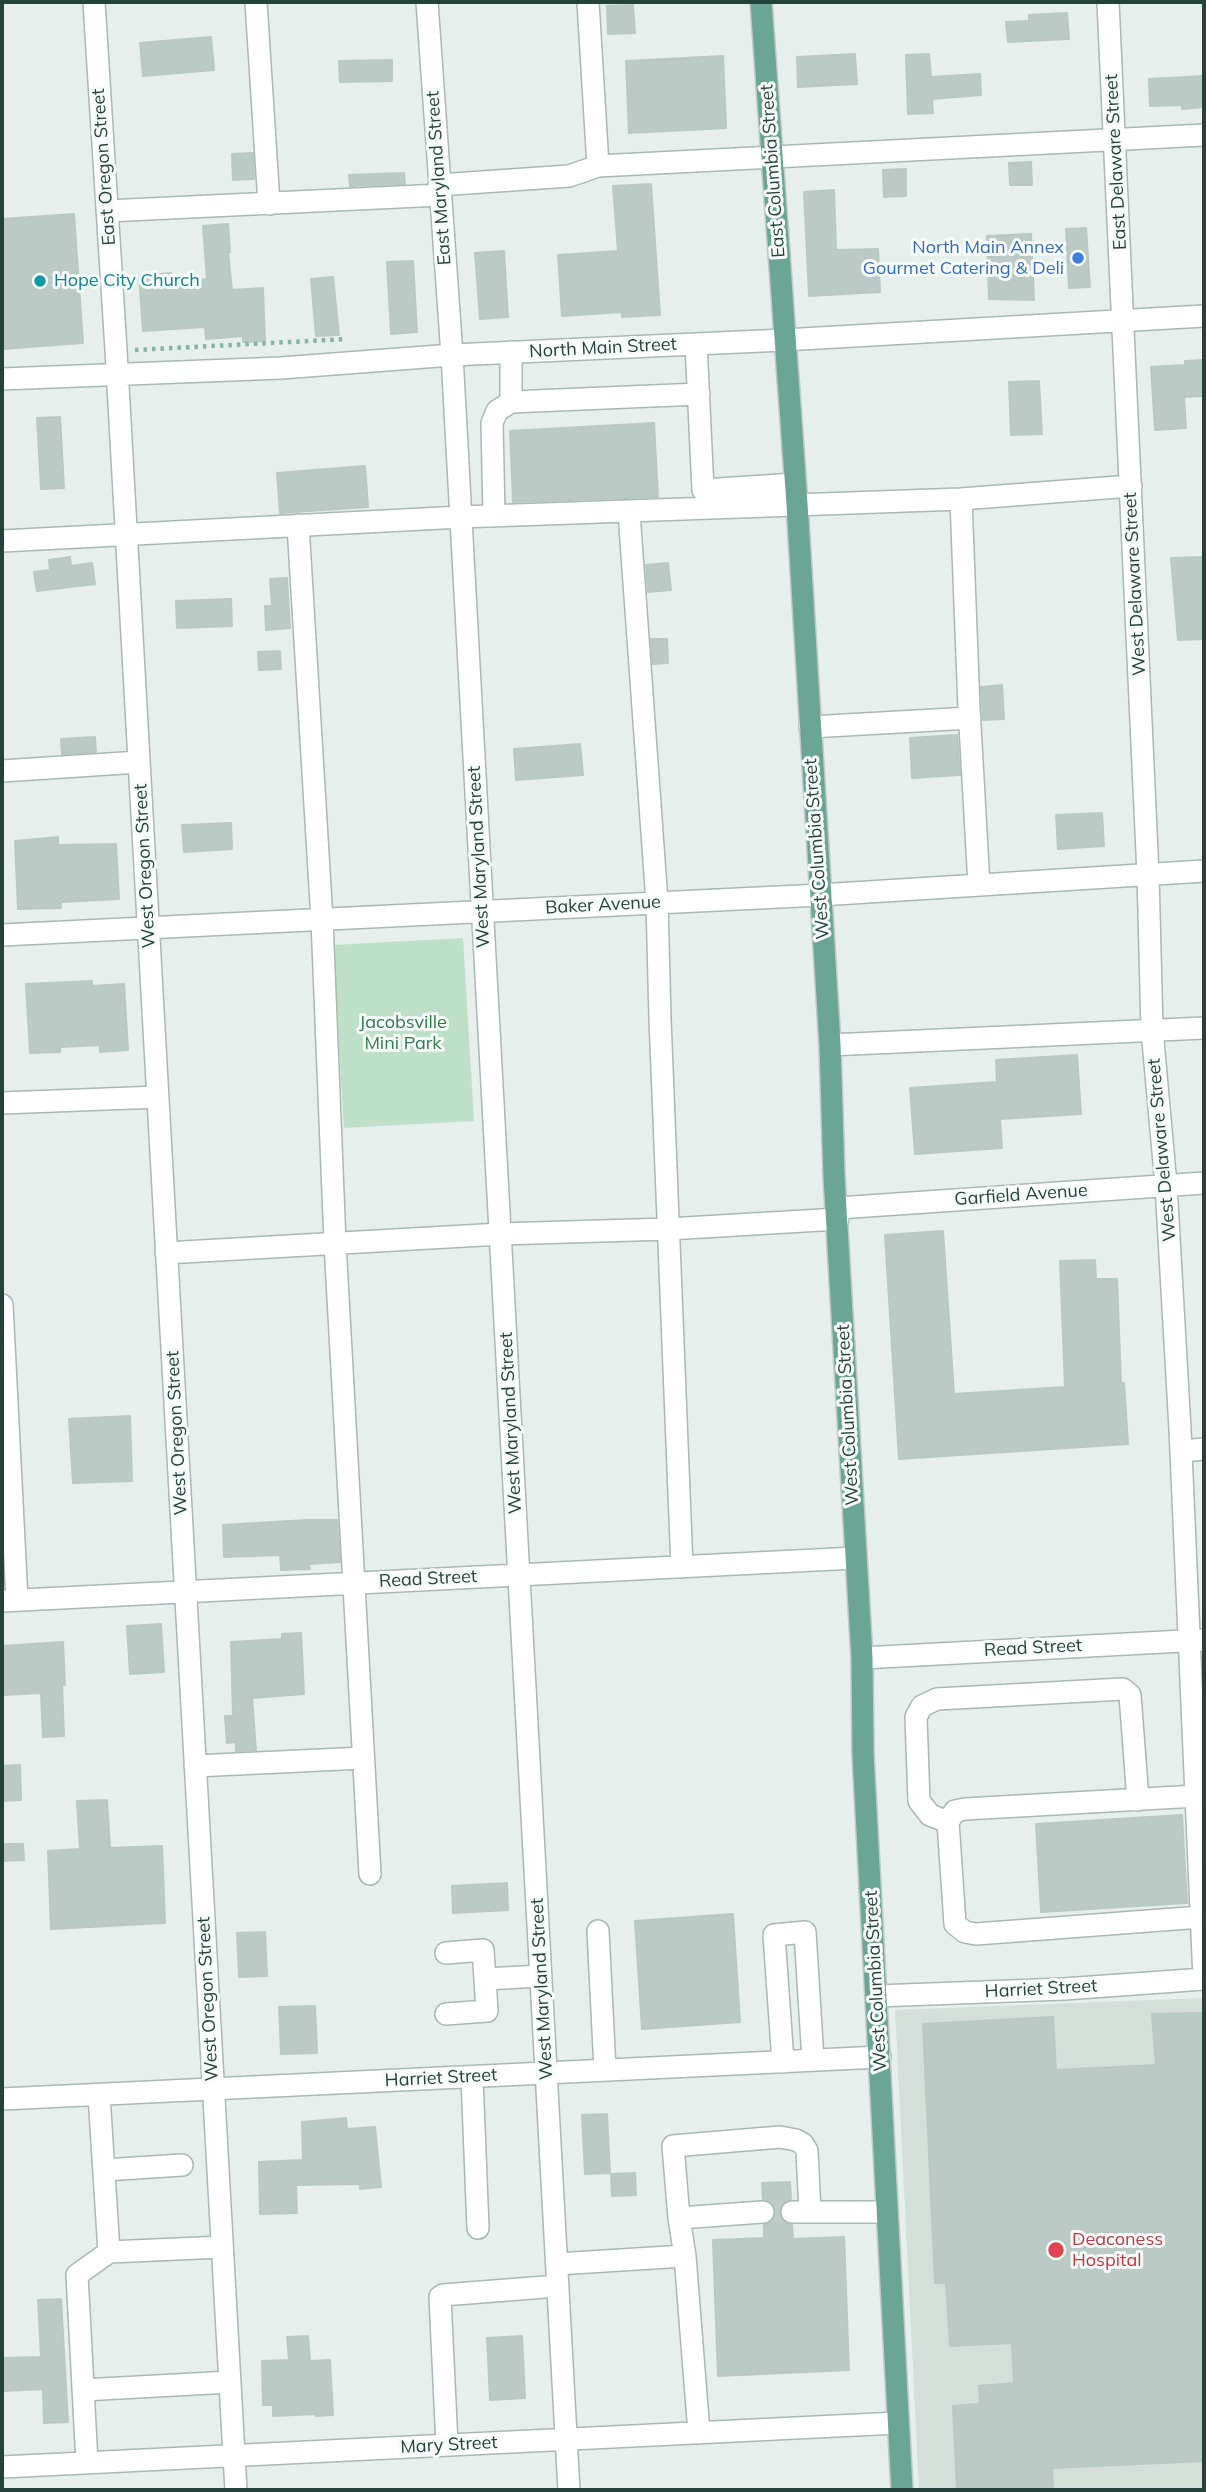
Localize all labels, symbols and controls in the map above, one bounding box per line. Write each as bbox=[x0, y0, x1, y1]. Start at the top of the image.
street label: East Delaware Street bbox=[1101, 73, 1131, 251]
street label: East Columbia Street bbox=[756, 84, 790, 258]
street label: East Oregon Street bbox=[88, 88, 120, 246]
street label: East Maryland Street bbox=[422, 90, 456, 266]
place label: North Main Annex Gourmet Catering & Deli bbox=[863, 237, 1064, 280]
marker: North Main Annex Gourmet Catering & Deli bbox=[1070, 250, 1086, 266]
place label: Hope City Church bbox=[54, 270, 200, 292]
marker: Hope City Church bbox=[32, 273, 48, 289]
street label: North Main Street bbox=[529, 333, 677, 363]
street label: West Delaware Street bbox=[1119, 492, 1151, 676]
street label: West Columbia Street bbox=[800, 758, 834, 940]
street label: West Maryland Street bbox=[463, 765, 495, 949]
street label: West Oregon Street bbox=[130, 783, 160, 949]
street label: Baker Avenue bbox=[545, 891, 661, 919]
park label: Jacobsville Mini Park bbox=[359, 1012, 447, 1054]
street label: West Delaware Street bbox=[1143, 1058, 1181, 1242]
street label: Garfield Avenue bbox=[954, 1180, 1088, 1210]
street label: West Columbia Street bbox=[832, 1324, 864, 1506]
street label: West Maryland Street bbox=[495, 1331, 527, 1515]
street label: West Oregon Street bbox=[162, 1350, 192, 1516]
street label: Read Street bbox=[378, 1566, 478, 1592]
street label: Read Street bbox=[983, 1635, 1083, 1661]
street label: West Columbia Street bbox=[860, 1890, 892, 2072]
street label: West Maryland Street bbox=[526, 1897, 558, 2081]
street label: West Oregon Street bbox=[193, 1916, 223, 2082]
street label: Harriet Street bbox=[984, 1975, 1098, 2003]
street label: Harriet Street bbox=[384, 2064, 498, 2092]
place label: Deaconess Hospital bbox=[1072, 2229, 1163, 2272]
marker: Deaconess Hospital bbox=[1046, 2240, 1066, 2260]
street label: Mary Street bbox=[400, 2432, 498, 2458]

